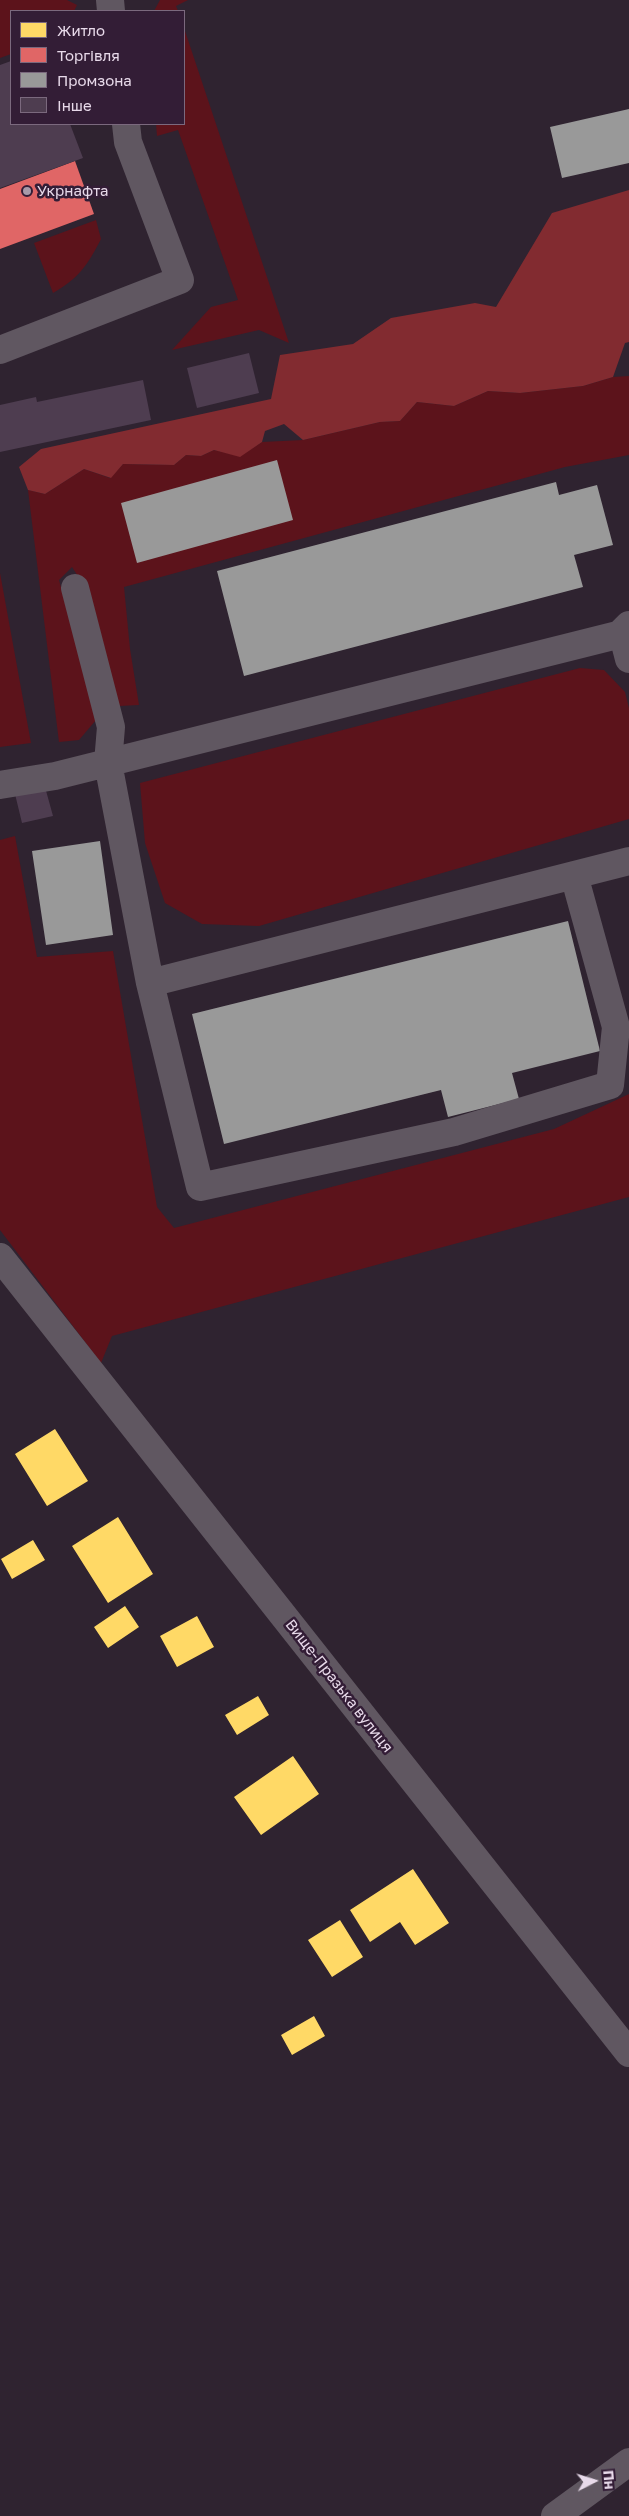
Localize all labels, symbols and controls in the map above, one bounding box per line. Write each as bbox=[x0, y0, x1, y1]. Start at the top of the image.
legend bbox=[10, 10, 185, 125]
text: Житло bbox=[57, 21, 105, 39]
text: Торгівля bbox=[57, 46, 120, 64]
text: Промзона bbox=[57, 71, 132, 89]
text: Інше bbox=[57, 96, 92, 114]
place label: Укрнафта bbox=[37, 182, 108, 200]
marker: Укрнафта bbox=[21, 185, 33, 197]
street label: Вище-Празька вулиця bbox=[281, 1616, 397, 1756]
north arrow bbox=[569, 2456, 619, 2506]
text: Пн bbox=[600, 2469, 619, 2490]

